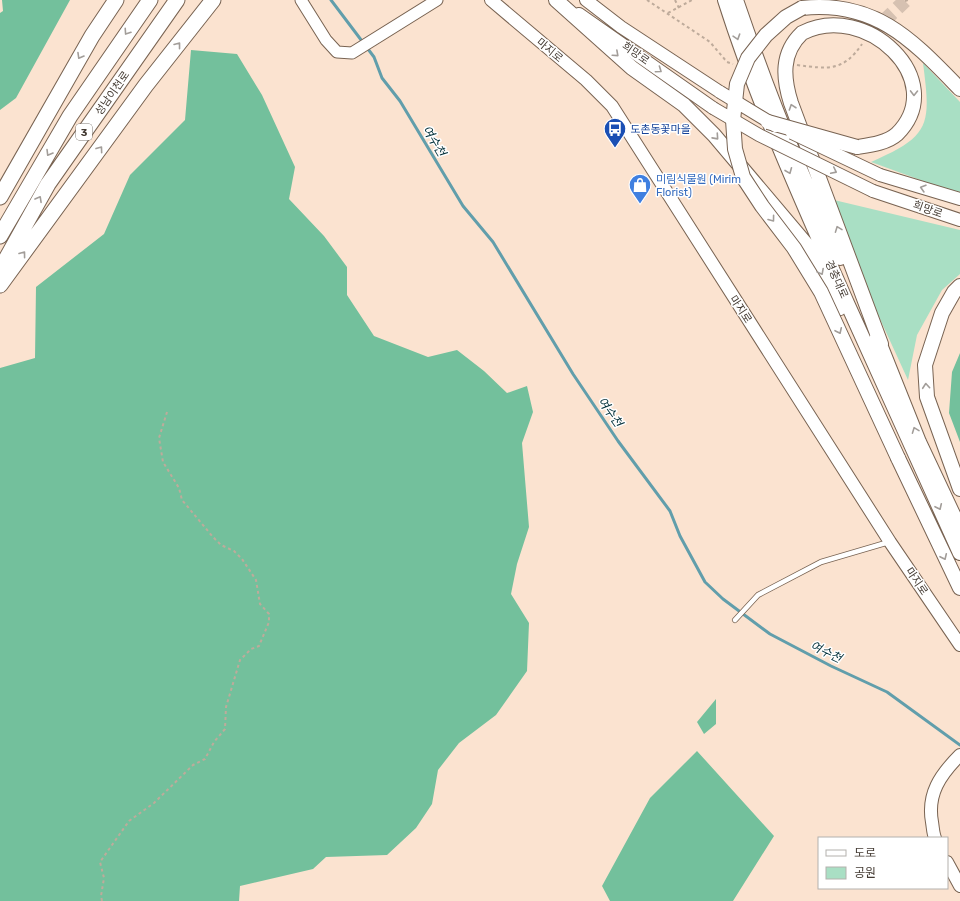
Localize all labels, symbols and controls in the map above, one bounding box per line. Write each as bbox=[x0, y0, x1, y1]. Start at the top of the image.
one-way arrow bbox=[124, 28, 132, 35]
one-way arrow bbox=[732, 33, 741, 40]
street label: 마지로 bbox=[534, 36, 565, 65]
street label: 희망로 bbox=[620, 39, 652, 67]
one-way arrow bbox=[173, 42, 180, 49]
one-way arrow bbox=[612, 49, 619, 56]
one-way arrow bbox=[78, 52, 85, 60]
one-way arrow bbox=[655, 65, 662, 72]
street label: 성남이천로 bbox=[93, 69, 132, 118]
one-way arrow bbox=[909, 90, 918, 96]
one-way arrow bbox=[788, 103, 797, 110]
bus stop icon: 도촌동꽃마을 bbox=[602, 116, 628, 149]
water label: 여수천 bbox=[419, 123, 450, 160]
place label: 도촌동꽃마을 bbox=[630, 123, 691, 136]
road number: 3 bbox=[76, 124, 92, 140]
one-way arrow bbox=[711, 132, 719, 140]
one-way arrow bbox=[95, 146, 103, 153]
one-way arrow bbox=[46, 149, 53, 156]
one-way arrow bbox=[830, 166, 837, 174]
one-way arrow bbox=[785, 168, 793, 175]
shop icon: 미림식물원 (Mirim Florist) bbox=[627, 172, 653, 205]
place label: 미림식물원 (Mirim Florist) bbox=[656, 173, 741, 199]
one-way arrow bbox=[919, 184, 926, 193]
one-way arrow bbox=[35, 196, 42, 203]
street label: 희망로 bbox=[911, 198, 944, 221]
one-way arrow bbox=[768, 215, 775, 222]
one-way arrow bbox=[834, 225, 842, 232]
one-way arrow bbox=[19, 251, 26, 258]
street label: 경충대로 bbox=[822, 258, 851, 300]
one-way arrow bbox=[816, 268, 824, 275]
street label: 마지로 bbox=[727, 293, 754, 326]
one-way arrow bbox=[834, 326, 842, 334]
one-way arrow bbox=[922, 383, 931, 389]
water label: 여수천 bbox=[595, 394, 626, 431]
one-way arrow bbox=[911, 426, 919, 433]
one-way arrow bbox=[934, 503, 942, 511]
one-way arrow bbox=[939, 553, 947, 560]
street label: 마지로 bbox=[903, 565, 930, 598]
water label: 여수천 bbox=[808, 638, 846, 666]
legend bbox=[818, 837, 948, 889]
text: 도로 bbox=[854, 846, 876, 860]
text: 공원 bbox=[854, 866, 876, 880]

